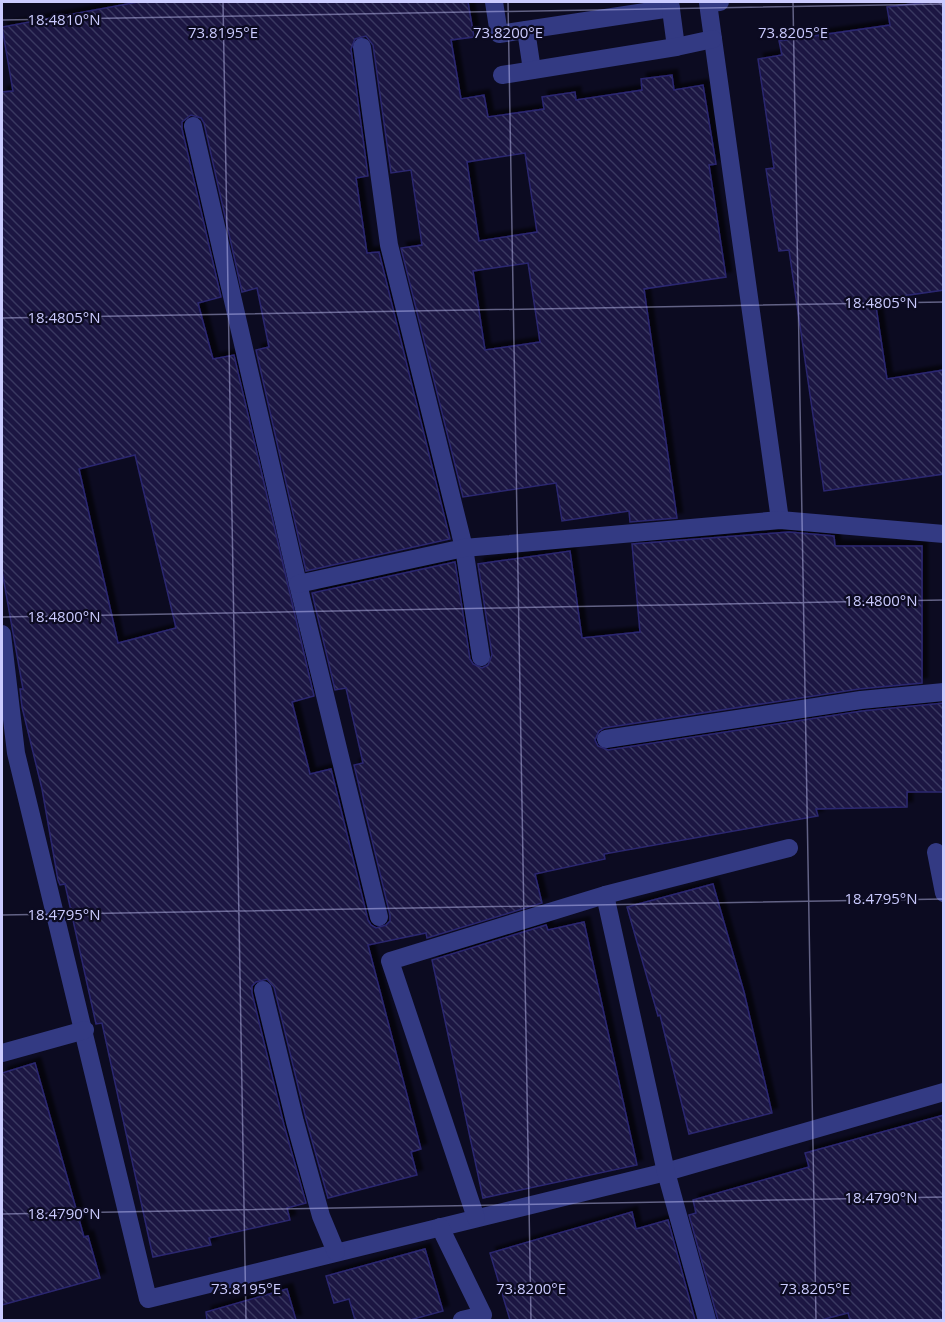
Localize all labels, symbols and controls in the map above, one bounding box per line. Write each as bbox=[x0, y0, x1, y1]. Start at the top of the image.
text: 18.4810°N bbox=[27, 9, 101, 29]
text: 73.8195°E bbox=[188, 22, 258, 42]
text: 73.8200°E bbox=[473, 22, 543, 42]
text: 73.8205°E bbox=[758, 22, 828, 42]
text: 18.4805°N bbox=[844, 292, 918, 312]
text: 18.4805°N bbox=[27, 307, 101, 327]
text: 18.4800°N bbox=[844, 590, 918, 610]
text: 18.4800°N bbox=[27, 606, 101, 626]
text: 18.4795°N bbox=[844, 888, 918, 908]
text: 18.4795°N bbox=[27, 904, 101, 924]
text: 18.4790°N bbox=[844, 1187, 918, 1207]
text: 18.4790°N bbox=[27, 1203, 101, 1223]
text: 73.8195°E bbox=[211, 1278, 281, 1298]
text: 73.8200°E bbox=[496, 1278, 566, 1298]
text: 73.8205°E bbox=[780, 1278, 850, 1298]

